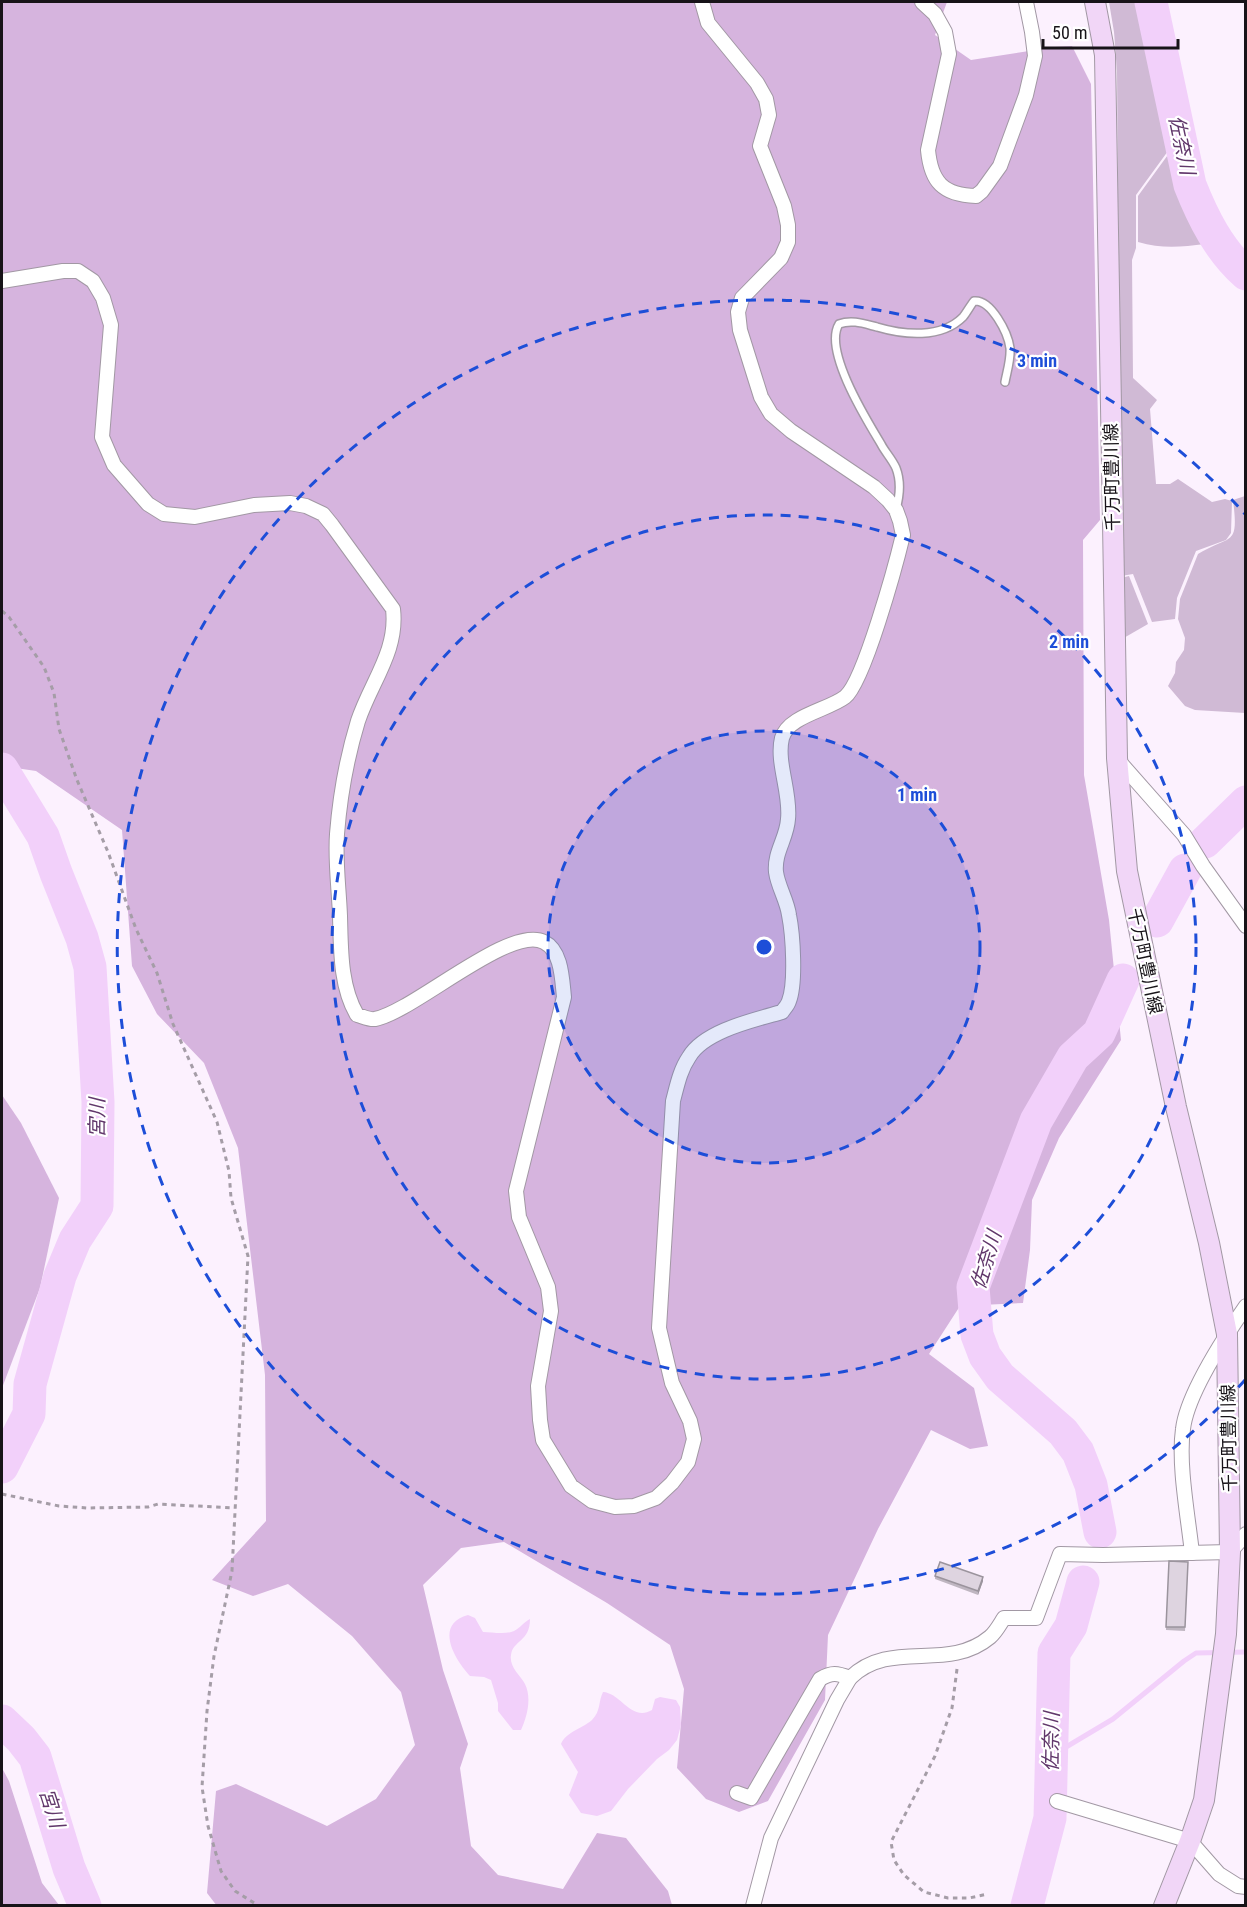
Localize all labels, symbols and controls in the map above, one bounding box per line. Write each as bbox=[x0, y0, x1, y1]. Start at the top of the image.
scale bar bbox=[1043, 12, 1178, 50]
text: 50 m bbox=[1052, 22, 1087, 43]
water label: 佐奈川 bbox=[1164, 113, 1200, 179]
text: 3 min bbox=[1017, 350, 1057, 371]
street label: 千万町豊川線 bbox=[1100, 423, 1123, 531]
text: 2 min bbox=[1049, 631, 1089, 652]
text: 1 min bbox=[897, 784, 937, 805]
street label: 千万町豊川線 bbox=[1124, 906, 1167, 1016]
centre of rings bbox=[754, 937, 774, 957]
water label: 宮川 bbox=[85, 1096, 109, 1138]
water label: 佐奈川 bbox=[966, 1226, 1007, 1292]
street label: 千万町豊川線 bbox=[1217, 1384, 1240, 1492]
water label: 佐奈川 bbox=[1038, 1710, 1064, 1772]
water label: 宮川 bbox=[34, 1785, 70, 1833]

